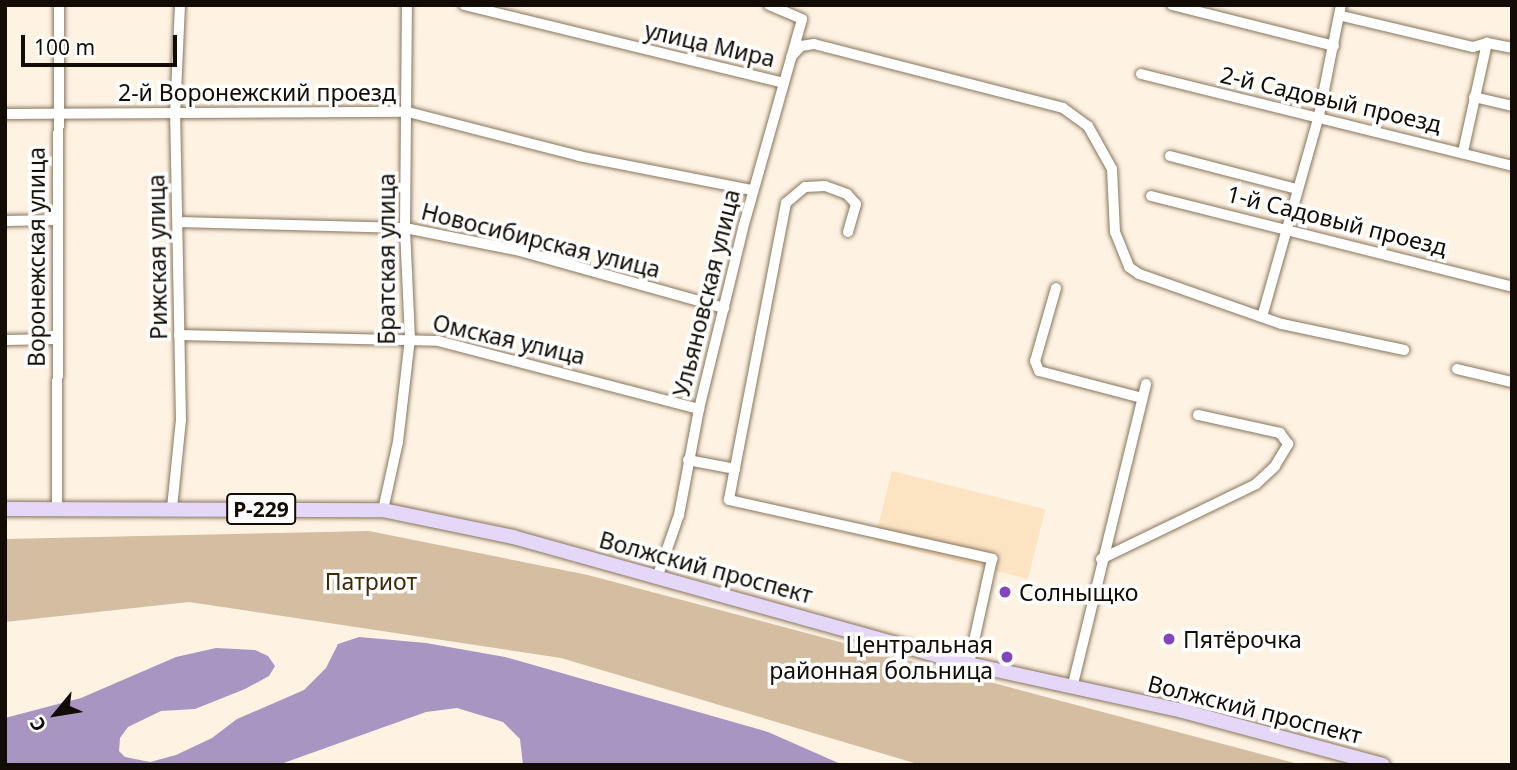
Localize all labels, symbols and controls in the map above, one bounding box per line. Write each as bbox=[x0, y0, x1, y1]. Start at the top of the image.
street label: улица Мира bbox=[642, 16, 778, 72]
scale bar bbox=[24, 21, 180, 65]
text: 100 m bbox=[34, 33, 95, 61]
street label: 2-й Садовый проезд bbox=[1218, 60, 1444, 138]
street label: 2-й Воронежский проезд bbox=[118, 78, 396, 106]
street label: Воронежская улица bbox=[22, 147, 50, 367]
street label: Братская улица bbox=[372, 173, 400, 345]
street label: Рижская улица bbox=[142, 174, 172, 340]
street label: 1-й Садовый проезд bbox=[1224, 179, 1450, 261]
street label: Ульяновская улица bbox=[667, 186, 745, 400]
street label: Новосибирская улица bbox=[419, 197, 663, 283]
street label: Омская улица bbox=[430, 308, 588, 370]
road number: Р-229 bbox=[226, 491, 296, 526]
street label: Волжский проспект bbox=[596, 525, 816, 609]
park label: Патриот bbox=[325, 567, 417, 595]
place label: Солныщко bbox=[1019, 578, 1139, 606]
marker: Солныщко bbox=[997, 584, 1013, 600]
place label: Пятёрочка bbox=[1183, 625, 1302, 653]
place label: Центральная районная больница bbox=[769, 630, 993, 684]
marker: Пятёрочка bbox=[1161, 631, 1177, 647]
marker: Центральная районная больница bbox=[999, 649, 1015, 665]
street label: Волжский проспект bbox=[1145, 669, 1365, 749]
north arrow bbox=[21, 679, 91, 749]
text: С bbox=[23, 713, 52, 736]

